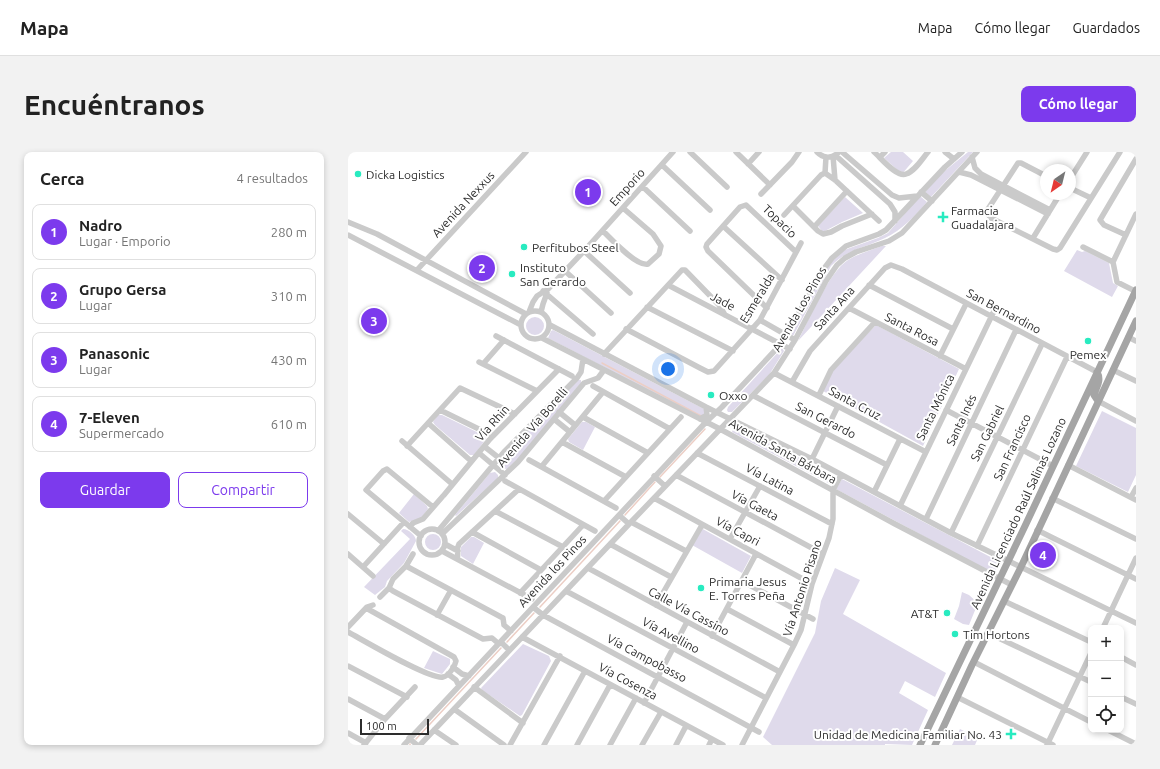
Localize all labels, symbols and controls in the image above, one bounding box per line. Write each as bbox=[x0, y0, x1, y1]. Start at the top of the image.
text: Mapa bbox=[20, 17, 69, 39]
text: Mapa bbox=[918, 20, 953, 36]
text: Cómo llegar bbox=[975, 20, 1050, 36]
text: Guardados bbox=[1072, 20, 1140, 36]
button: Cómo llegar bbox=[1021, 86, 1136, 122]
text: Encuéntranos bbox=[24, 89, 205, 120]
north arrow bbox=[1040, 164, 1076, 200]
street label: Emporio bbox=[607, 166, 647, 208]
place label: Dicka Logistics bbox=[366, 168, 445, 181]
street label: Avenida Nexxus bbox=[429, 168, 497, 240]
text: Cerca bbox=[40, 169, 85, 188]
marker: Dicka Logistics bbox=[353, 169, 363, 179]
text: 4 resultados bbox=[237, 171, 308, 185]
pin: 1 bbox=[575, 177, 601, 207]
street label: Topacio bbox=[760, 202, 800, 240]
place label: Farmacia Guadalajara bbox=[951, 204, 1014, 231]
marker: Farmacia Guadalajara bbox=[938, 212, 948, 222]
text: Nadro bbox=[79, 217, 122, 234]
text: 1 bbox=[50, 225, 58, 239]
text: 280 m bbox=[271, 225, 307, 239]
text: Lugar · Emporio bbox=[79, 234, 171, 248]
place label: Perfitubos Steel bbox=[532, 241, 619, 254]
marker: Perfitubos Steel bbox=[519, 242, 529, 252]
pin: 2 bbox=[469, 253, 495, 283]
place label: Instituto San Gerardo bbox=[520, 261, 586, 288]
street label: Avenida Los Pinos bbox=[769, 264, 829, 354]
marker: Instituto San Gerardo bbox=[507, 269, 517, 279]
street label: Esmeralda bbox=[737, 271, 777, 325]
text: Grupo Gersa bbox=[79, 281, 166, 298]
street label: Santa Ana bbox=[811, 284, 857, 332]
street label: San Bernardino bbox=[965, 286, 1043, 336]
text: 2 bbox=[50, 289, 58, 303]
text: 310 m bbox=[271, 289, 307, 303]
street label: Jade bbox=[709, 289, 737, 313]
text: Lugar bbox=[79, 298, 112, 312]
pin: 3 bbox=[361, 306, 387, 336]
street label: Santa Rosa bbox=[883, 310, 941, 348]
marker: Pemex bbox=[1083, 336, 1093, 346]
text: Panasonic bbox=[79, 345, 150, 362]
place label: Pemex bbox=[1070, 348, 1106, 361]
text: 3 bbox=[50, 353, 58, 367]
text: 430 m bbox=[271, 353, 307, 367]
your location bbox=[658, 359, 678, 379]
text: Lugar bbox=[79, 362, 112, 376]
street label: Santa Mónica bbox=[913, 372, 957, 442]
street label: Santa Cruz bbox=[827, 384, 884, 422]
street label: Avenida Vía Borelli bbox=[494, 385, 570, 469]
place label: Oxxo bbox=[719, 389, 748, 402]
marker: Oxxo bbox=[706, 390, 716, 400]
street label: Santa Inés bbox=[944, 392, 978, 448]
street label: San Gerardo bbox=[794, 399, 858, 441]
street label: Vía Rhin bbox=[472, 402, 512, 444]
street label: San Gabriel bbox=[968, 403, 1006, 463]
text: 7-Eleven bbox=[79, 409, 140, 426]
street label: San Francisco bbox=[991, 412, 1033, 482]
street label: Avenida Licenciado Raúl Salinas Lozano bbox=[968, 415, 1068, 611]
street label: Avenida Santa Bárbara bbox=[727, 416, 839, 486]
text: 4 bbox=[50, 417, 58, 431]
text: 610 m bbox=[271, 417, 307, 431]
text: Supermercado bbox=[79, 426, 164, 440]
street label: Vía Latina bbox=[744, 461, 796, 497]
button: Guardar bbox=[40, 472, 170, 508]
button: Compartir bbox=[178, 472, 308, 508]
street label: Vía Gaeta bbox=[729, 487, 781, 523]
street label: Vía Capri bbox=[714, 514, 762, 548]
street label: Avenida los Pinos bbox=[515, 533, 589, 609]
street label: Vía Antonio Pisano bbox=[780, 538, 824, 638]
pin: 4 bbox=[1030, 540, 1056, 570]
place label: Primaria Jesus E. Torres Peña bbox=[709, 575, 786, 602]
marker: Primaria Jesus E. Torres Peña bbox=[696, 583, 706, 593]
street label: Calle Vía Cassino bbox=[646, 584, 732, 638]
place label: AT&T bbox=[911, 607, 939, 620]
marker: AT&T bbox=[942, 608, 952, 618]
street label: Vía Avellino bbox=[640, 614, 702, 656]
map controls bbox=[1088, 625, 1124, 733]
button: + bbox=[1088, 625, 1124, 661]
place label: Tim Hortons bbox=[963, 628, 1030, 641]
marker: Tim Hortons bbox=[950, 629, 960, 639]
street label: Vía Campobasso bbox=[605, 632, 689, 684]
street label: Vía Cosenza bbox=[596, 660, 660, 702]
button: − bbox=[1088, 661, 1124, 697]
button: locate bbox=[1088, 697, 1124, 733]
scale bar bbox=[360, 717, 429, 736]
text: 100 m bbox=[366, 720, 397, 732]
place label: Unidad de Medicina Familiar No. 43 bbox=[814, 728, 1002, 741]
marker: Unidad de Medicina Familiar No. 43 bbox=[1005, 728, 1017, 740]

